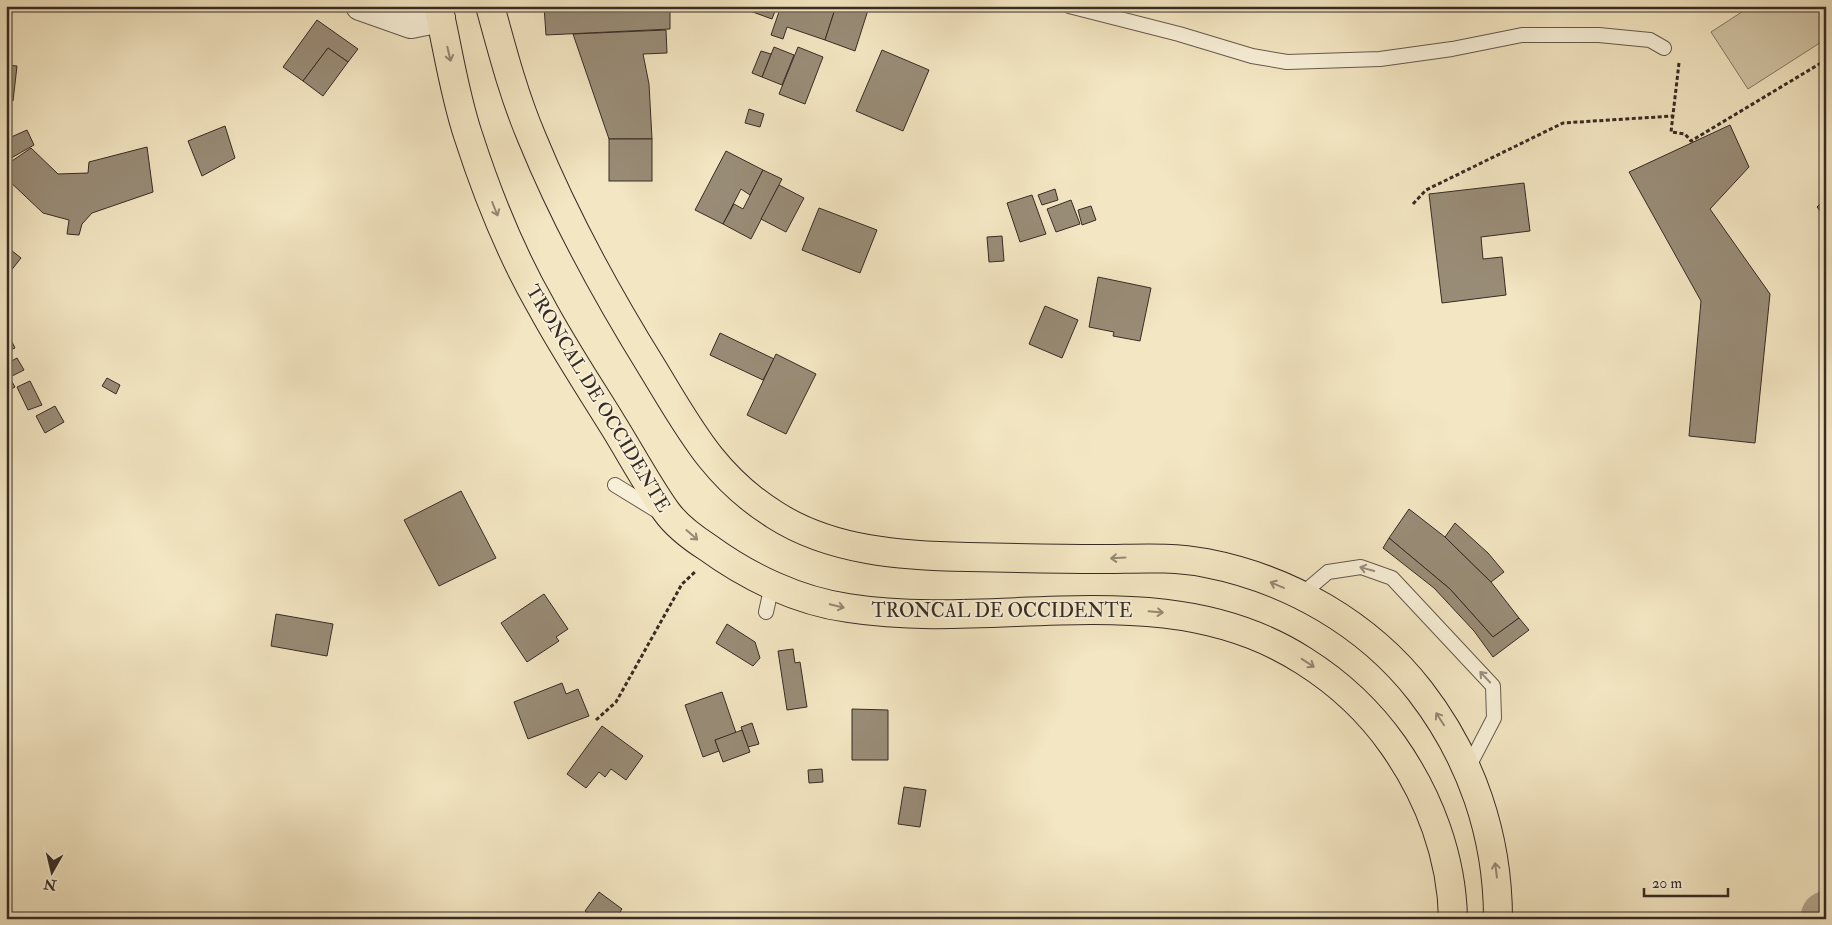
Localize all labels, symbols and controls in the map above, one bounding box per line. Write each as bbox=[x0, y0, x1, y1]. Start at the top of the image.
one-way arrow bbox=[445, 45, 454, 61]
one-way arrow bbox=[491, 201, 500, 216]
street label: TRONCAL DE OCCIDENTE bbox=[521, 281, 676, 517]
one-way arrow bbox=[686, 530, 699, 541]
one-way arrow bbox=[1110, 554, 1126, 563]
one-way arrow bbox=[1359, 564, 1375, 574]
one-way arrow bbox=[1270, 579, 1285, 589]
street label: TRONCAL DE OCCIDENTE bbox=[872, 599, 1133, 623]
one-way arrow bbox=[828, 602, 844, 611]
one-way arrow bbox=[1148, 607, 1164, 616]
one-way arrow bbox=[1301, 658, 1315, 669]
one-way arrow bbox=[1479, 670, 1491, 683]
one-way arrow bbox=[1435, 712, 1445, 726]
north arrow bbox=[28, 848, 78, 898]
one-way arrow bbox=[1490, 862, 1500, 878]
scale bar bbox=[1644, 865, 1728, 897]
text: 20 m bbox=[1652, 874, 1682, 893]
text: N bbox=[42, 875, 59, 894]

